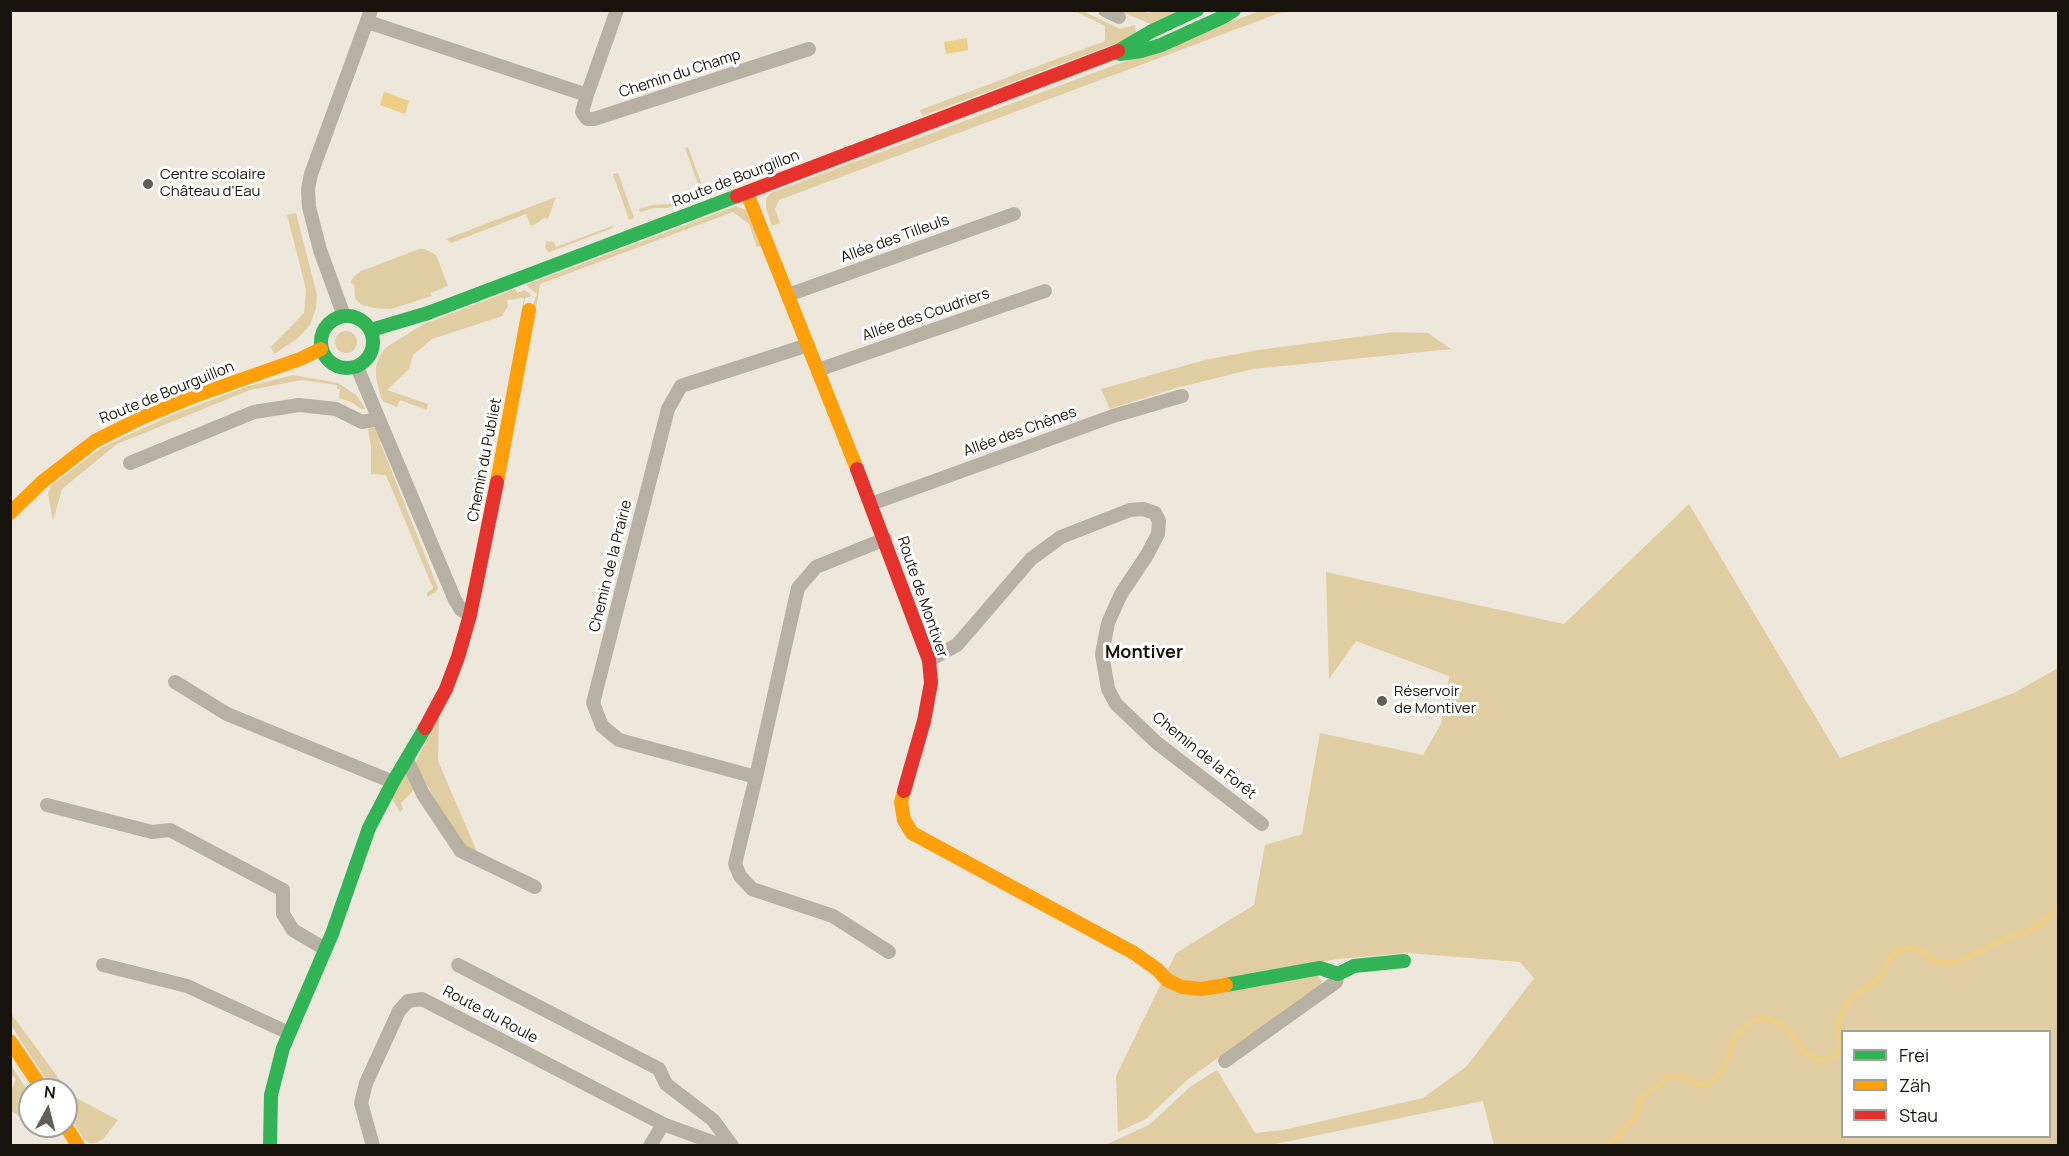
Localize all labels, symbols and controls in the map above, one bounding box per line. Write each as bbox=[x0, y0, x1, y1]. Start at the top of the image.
street label: Chemin du Champ bbox=[617, 46, 743, 102]
street label: Route de Bourgillon bbox=[670, 146, 802, 212]
place label: Centre scolaire Château d'Eau bbox=[160, 166, 265, 201]
marker: Centre scolaire Château d'Eau bbox=[141, 177, 155, 191]
street label: Allée des Tilleuls bbox=[838, 211, 952, 267]
street label: Allée des Coudriers bbox=[860, 285, 992, 345]
street label: Route de Bourguillon bbox=[97, 358, 237, 428]
street label: Chemin du Publiet bbox=[464, 397, 506, 523]
street label: Allée des Chênes bbox=[961, 403, 1079, 461]
street label: Chemin de la Prairie bbox=[586, 498, 636, 634]
street label: Route de Montiver bbox=[893, 534, 951, 660]
district label: Montiver bbox=[1105, 642, 1183, 664]
place label: Réservoir de Montiver bbox=[1394, 683, 1476, 718]
marker: Réservoir de Montiver bbox=[1375, 694, 1389, 708]
street label: Chemin de la Forêt bbox=[1149, 709, 1259, 803]
street label: Route du Roule bbox=[439, 982, 541, 1048]
legend bbox=[1841, 1030, 2051, 1138]
text: Frei bbox=[1899, 1043, 1929, 1067]
text: Zäh bbox=[1899, 1073, 1931, 1097]
north arrow bbox=[18, 1078, 78, 1138]
text: N bbox=[43, 1081, 57, 1104]
text: Stau bbox=[1899, 1103, 1938, 1127]

